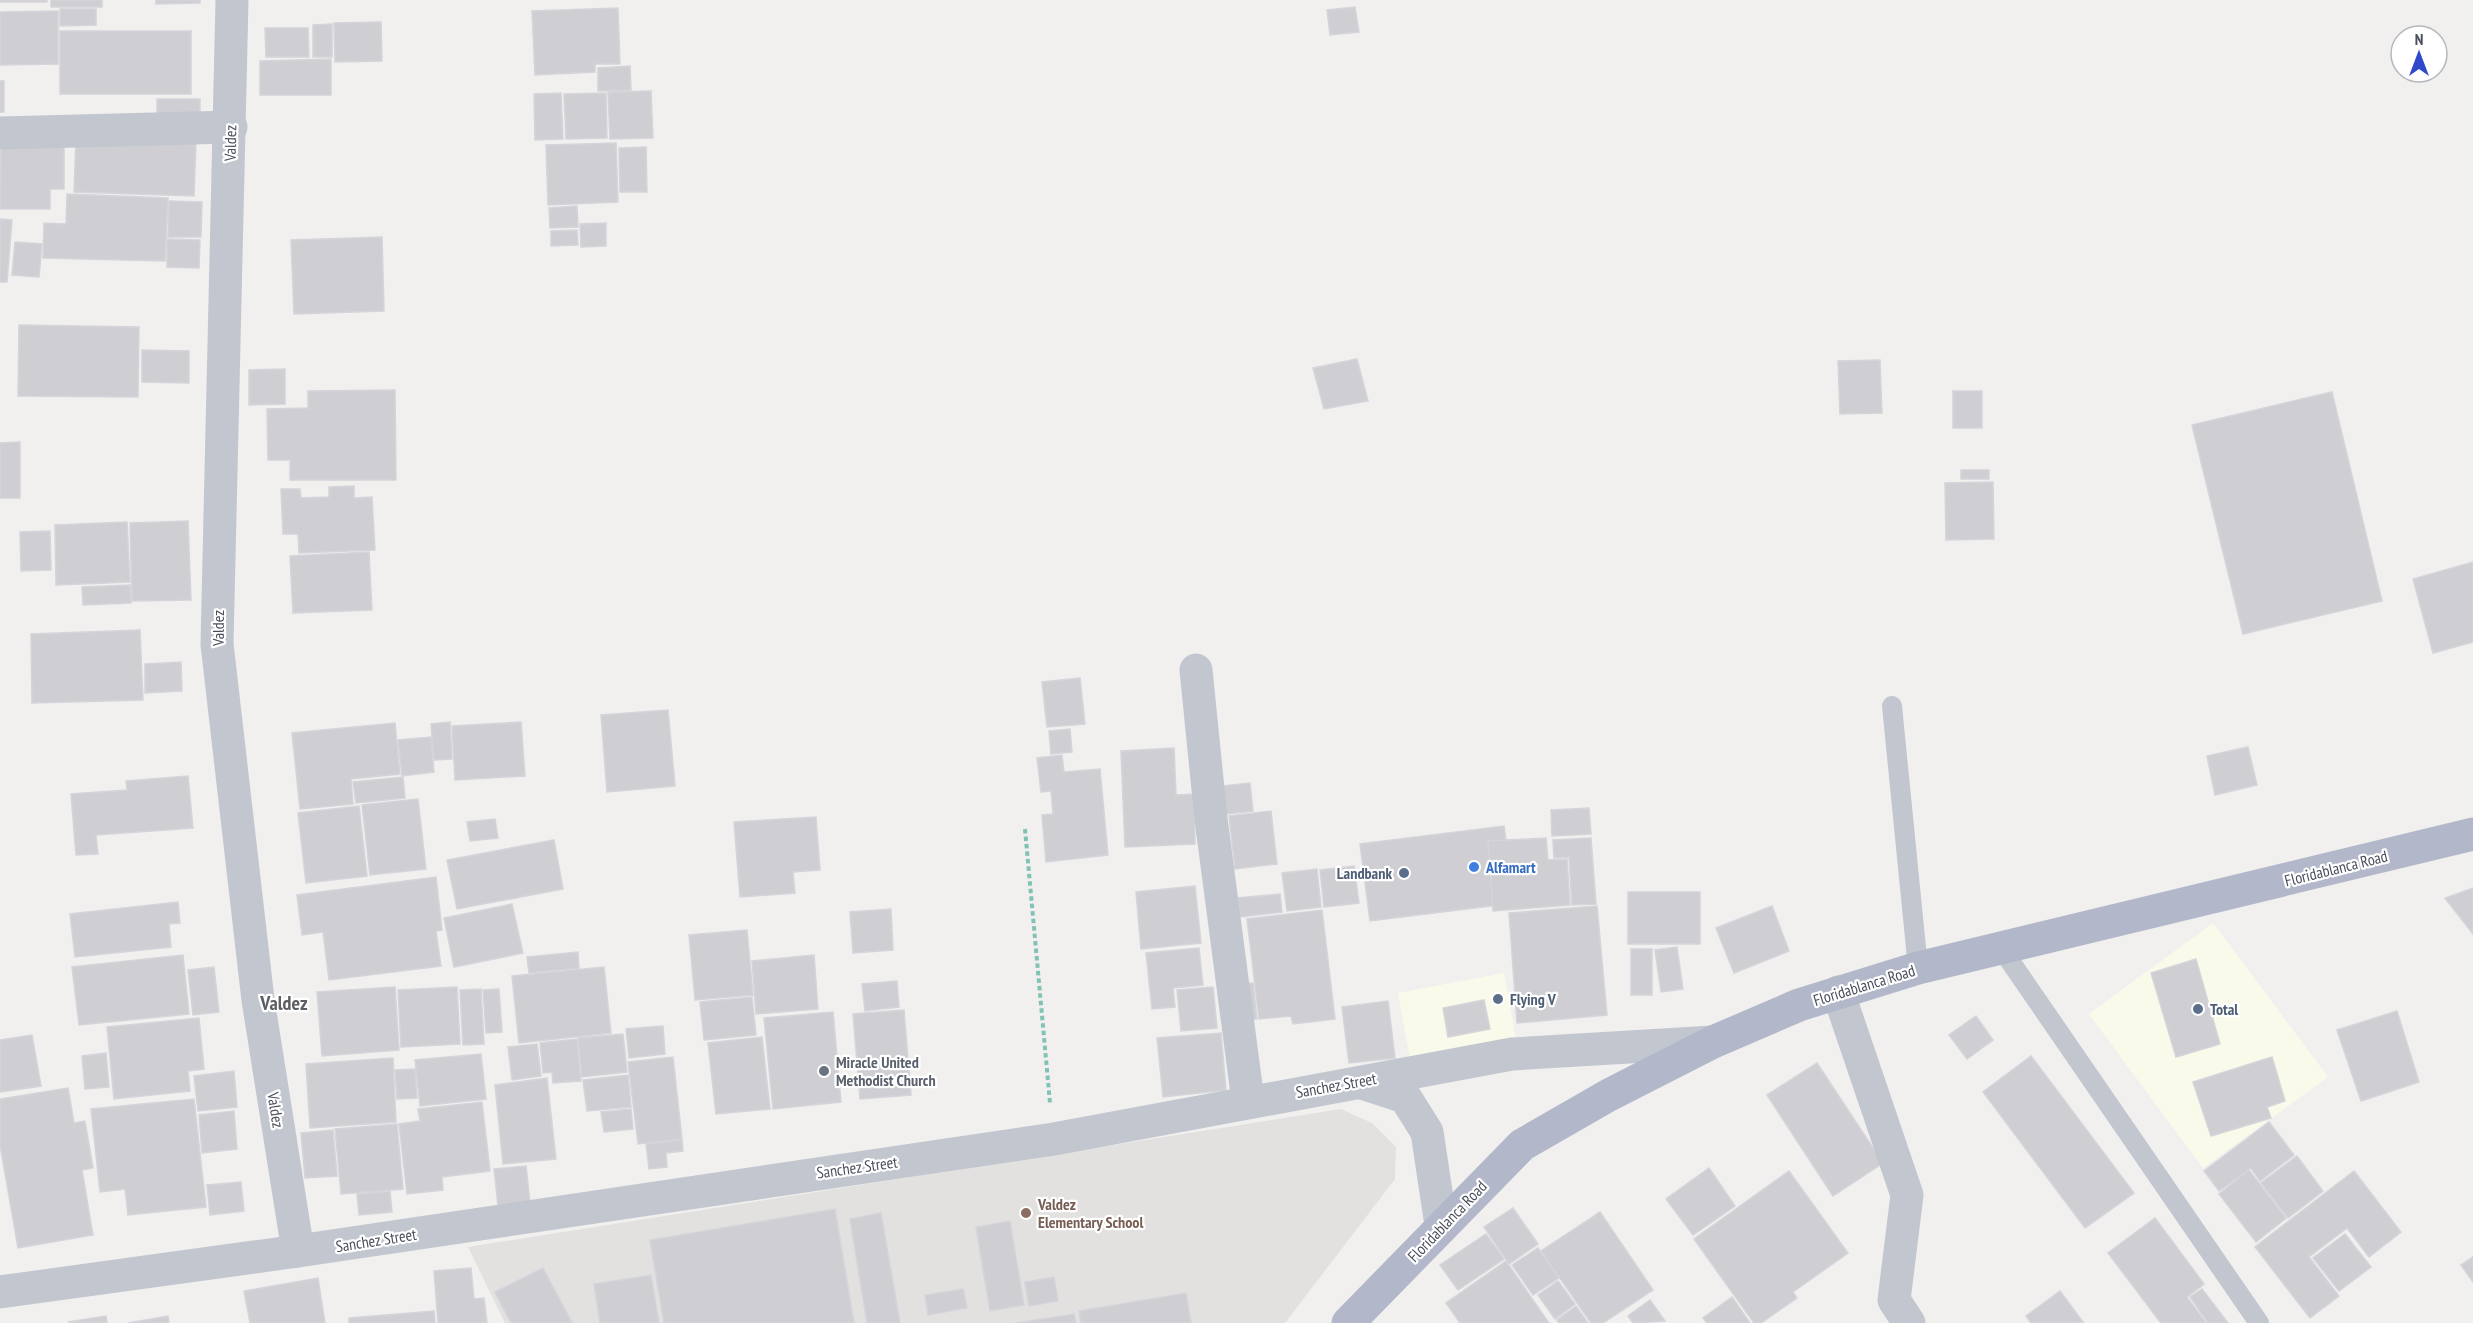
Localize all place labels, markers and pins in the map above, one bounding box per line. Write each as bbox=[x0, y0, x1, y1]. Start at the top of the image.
place label: Alfamart bbox=[1485, 857, 1536, 877]
marker: Alfamart bbox=[1467, 860, 1481, 874]
place label: Landbank bbox=[1337, 863, 1392, 883]
marker: Landbank bbox=[1397, 866, 1411, 880]
place label: Flying V bbox=[1510, 989, 1557, 1009]
marker: Flying V bbox=[1491, 992, 1505, 1006]
place label: Total bbox=[2210, 999, 2238, 1019]
marker: Total bbox=[2191, 1002, 2205, 1016]
place label: Miracle United Methodist Church bbox=[836, 1052, 936, 1090]
marker: Miracle United Methodist Church bbox=[817, 1064, 831, 1078]
place label: Valdez Elementary School bbox=[1037, 1194, 1143, 1232]
marker: Valdez Elementary School bbox=[1019, 1206, 1033, 1220]

